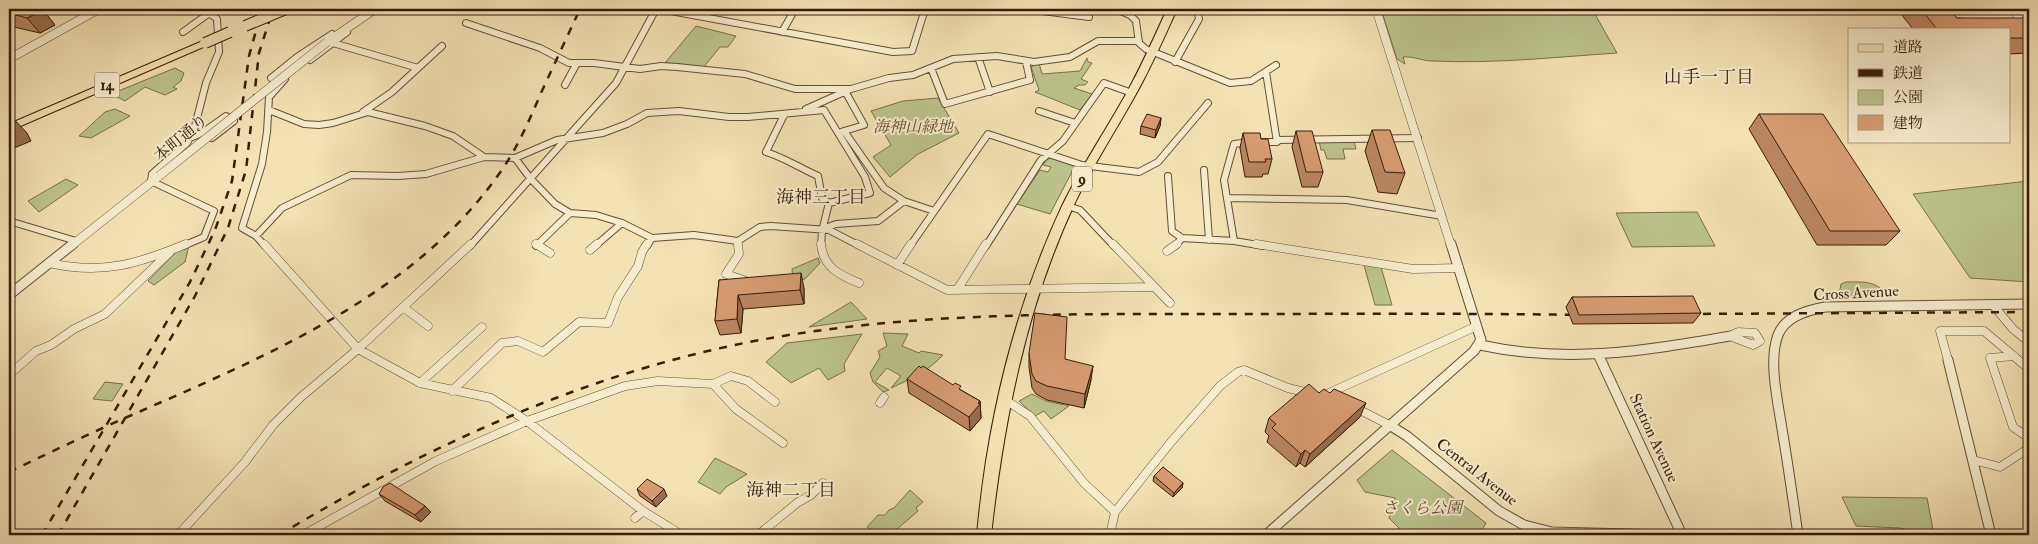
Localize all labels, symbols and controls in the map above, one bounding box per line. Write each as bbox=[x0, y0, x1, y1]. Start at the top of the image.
legend bbox=[1848, 28, 2010, 142]
text: 道路 bbox=[1893, 38, 1923, 57]
text: 鉄道 bbox=[1893, 64, 1923, 83]
district label: 山手一丁目 bbox=[1664, 66, 1754, 89]
road number: 14 bbox=[94, 72, 120, 98]
text: 公園 bbox=[1893, 88, 1923, 107]
street label: 本町通り bbox=[150, 110, 212, 166]
text: 建物 bbox=[1893, 114, 1923, 133]
park label: 海神山緑地 bbox=[873, 117, 955, 137]
road number: 9 bbox=[1072, 166, 1092, 192]
district label: 海神三丁目 bbox=[776, 186, 866, 209]
street label: Cross Avenue bbox=[1813, 281, 1900, 305]
street label: Station Avenue bbox=[1625, 390, 1683, 486]
street label: Central Avenue bbox=[1432, 434, 1522, 510]
district label: 海神二丁目 bbox=[746, 479, 836, 502]
park label: さくら公園 bbox=[1382, 498, 1465, 518]

